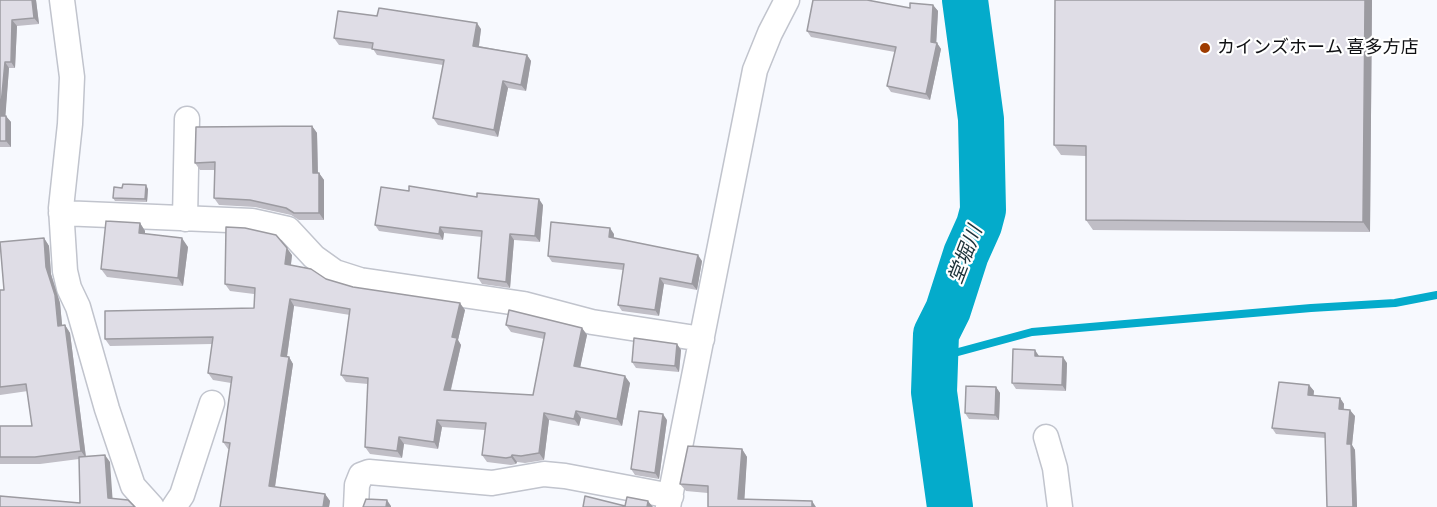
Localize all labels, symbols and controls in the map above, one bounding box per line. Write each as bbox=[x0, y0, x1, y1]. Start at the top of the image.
place label: カインズホーム 喜多方店 bbox=[1217, 37, 1419, 59]
marker: カインズホーム 喜多方店 bbox=[1198, 41, 1212, 55]
water label: 堂堀川 bbox=[944, 223, 988, 287]

